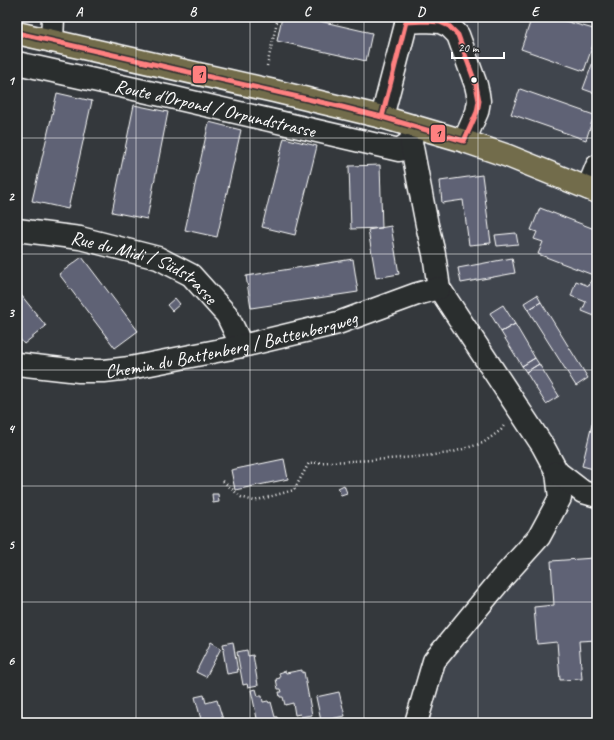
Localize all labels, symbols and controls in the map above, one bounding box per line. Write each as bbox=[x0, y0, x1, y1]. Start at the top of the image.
text: A bbox=[76, 4, 84, 20]
text: B bbox=[190, 4, 198, 20]
text: C bbox=[304, 4, 312, 20]
text: D bbox=[417, 4, 426, 20]
text: E bbox=[532, 4, 541, 20]
scale bar bbox=[452, 34, 504, 60]
text: 20 m bbox=[458, 40, 480, 56]
line badge: 1 bbox=[192, 65, 207, 84]
text: 1 bbox=[198, 67, 204, 81]
text: 1 bbox=[8, 73, 16, 89]
street label: Route d'Orpond / Orpundstrasse bbox=[112, 74, 319, 144]
unlabelled marker bbox=[469, 75, 479, 85]
line badge: 1 bbox=[430, 124, 446, 143]
text: 1 bbox=[436, 126, 442, 140]
text: 2 bbox=[8, 189, 15, 205]
street label: Rue du Midi / Südstrasse bbox=[69, 226, 223, 311]
text: 3 bbox=[8, 305, 15, 321]
street label: Chemin du Battenberg / Battenbergweg bbox=[104, 306, 362, 384]
text: 4 bbox=[8, 421, 16, 437]
text: 5 bbox=[8, 537, 15, 553]
text: 6 bbox=[8, 653, 15, 669]

